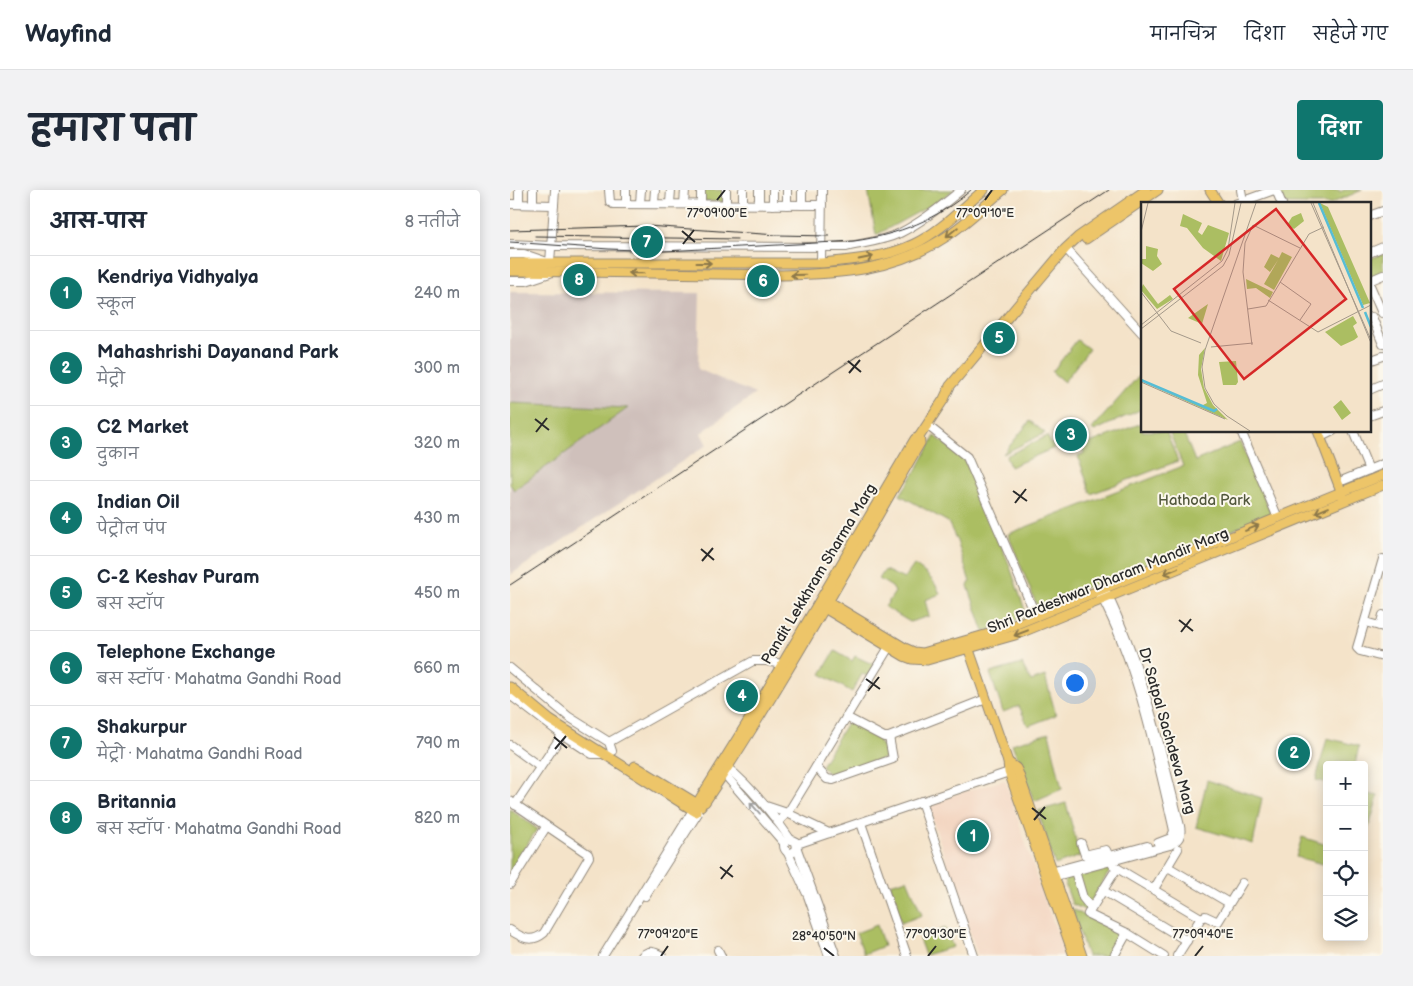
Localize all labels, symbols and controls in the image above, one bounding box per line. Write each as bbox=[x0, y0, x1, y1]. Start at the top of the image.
text: Wayfind bbox=[25, 20, 112, 49]
text: मानचित्र bbox=[1150, 24, 1216, 45]
text: दिशा bbox=[1244, 24, 1285, 45]
text: सहेजे गए bbox=[1313, 24, 1388, 45]
button: दिशा bbox=[1297, 100, 1383, 160]
text: हमारा पता bbox=[30, 108, 195, 151]
inset map bbox=[1141, 202, 1371, 432]
text: 77°09'00"E bbox=[687, 206, 747, 221]
text: 77°09'10"E bbox=[956, 206, 1014, 221]
text: आस-पास bbox=[50, 209, 146, 234]
text: 8 नतीजे bbox=[405, 213, 460, 232]
pin: 7 bbox=[631, 223, 663, 261]
one-way arrow bbox=[945, 226, 958, 237]
one-way arrow bbox=[857, 253, 873, 262]
one-way arrow bbox=[695, 258, 711, 268]
pin: 8 bbox=[563, 261, 595, 299]
pin: 6 bbox=[747, 262, 779, 300]
text: Kendriya Vidhyalya bbox=[97, 266, 259, 289]
one-way arrow bbox=[628, 268, 644, 278]
one-way arrow bbox=[790, 270, 806, 280]
text: 1 bbox=[63, 284, 69, 303]
text: 240 m bbox=[414, 284, 460, 303]
text: स्कूल bbox=[97, 295, 135, 314]
pin: 5 bbox=[983, 319, 1015, 357]
text: Mahashrishi Dayanand Park bbox=[97, 341, 338, 364]
text: 2 bbox=[61, 359, 71, 378]
text: 300 m bbox=[414, 359, 460, 378]
text: मेट्रो bbox=[97, 370, 125, 389]
text: C2 Market bbox=[97, 416, 189, 439]
pin: 3 bbox=[1055, 416, 1087, 454]
text: 3 bbox=[61, 434, 71, 453]
text: 320 m bbox=[414, 434, 460, 453]
text: दुकान bbox=[97, 445, 139, 464]
street label: Pandit Lekkhram Sharma Marg bbox=[757, 480, 881, 668]
text: Indian Oil bbox=[97, 491, 180, 514]
park label: Hathoda Park bbox=[1158, 491, 1251, 510]
one-way arrow bbox=[1314, 506, 1330, 515]
text: 4 bbox=[61, 509, 71, 528]
text: 430 m bbox=[413, 509, 460, 528]
text: पेट्रोल पंप bbox=[97, 520, 166, 539]
one-way arrow bbox=[1244, 523, 1259, 533]
street label: Shri Pardeshwar Dharam Mandir Marg bbox=[985, 524, 1231, 638]
text: C-2 Keshav Puram bbox=[97, 566, 259, 589]
one-way arrow bbox=[1164, 567, 1179, 577]
text: 5 bbox=[61, 584, 71, 603]
text: 450 m bbox=[414, 584, 460, 603]
text: बस स्टॉप bbox=[97, 595, 164, 614]
one-way arrow bbox=[1013, 629, 1028, 638]
text: Telephone Exchange bbox=[97, 641, 276, 664]
street label: Dr Satpal Sachdeva Marg bbox=[1134, 645, 1200, 817]
text: 6 bbox=[61, 659, 71, 678]
text: 660 m bbox=[413, 659, 460, 678]
text: बस स्टॉप · Mahatma Gandhi Road bbox=[97, 670, 341, 689]
your location bbox=[1062, 670, 1088, 696]
pin: 4 bbox=[726, 677, 758, 715]
text: Shakurpur bbox=[97, 716, 187, 739]
text: 7 bbox=[62, 734, 70, 753]
text: 790 m bbox=[416, 734, 460, 753]
pin: 2 bbox=[1278, 734, 1310, 772]
text: मेट्रो · Mahatma Gandhi Road bbox=[97, 745, 303, 764]
map controls bbox=[1323, 761, 1368, 941]
button: + bbox=[1323, 761, 1368, 806]
text: Britannia bbox=[97, 791, 176, 814]
one-way arrow bbox=[749, 801, 760, 814]
button: − bbox=[1323, 806, 1368, 851]
text: 8 bbox=[61, 809, 71, 828]
text: 820 m bbox=[414, 809, 460, 828]
pin: 1 bbox=[957, 817, 989, 855]
text: बस स्टॉप · Mahatma Gandhi Road bbox=[97, 820, 341, 839]
button: locate bbox=[1323, 851, 1368, 896]
button: layers bbox=[1323, 896, 1368, 941]
text: 77°09'20"E bbox=[638, 927, 698, 942]
text: 77°09'30"E bbox=[906, 927, 966, 942]
text: 77°09'40"E bbox=[1173, 927, 1233, 942]
text: 28°40'50"N bbox=[792, 929, 856, 944]

